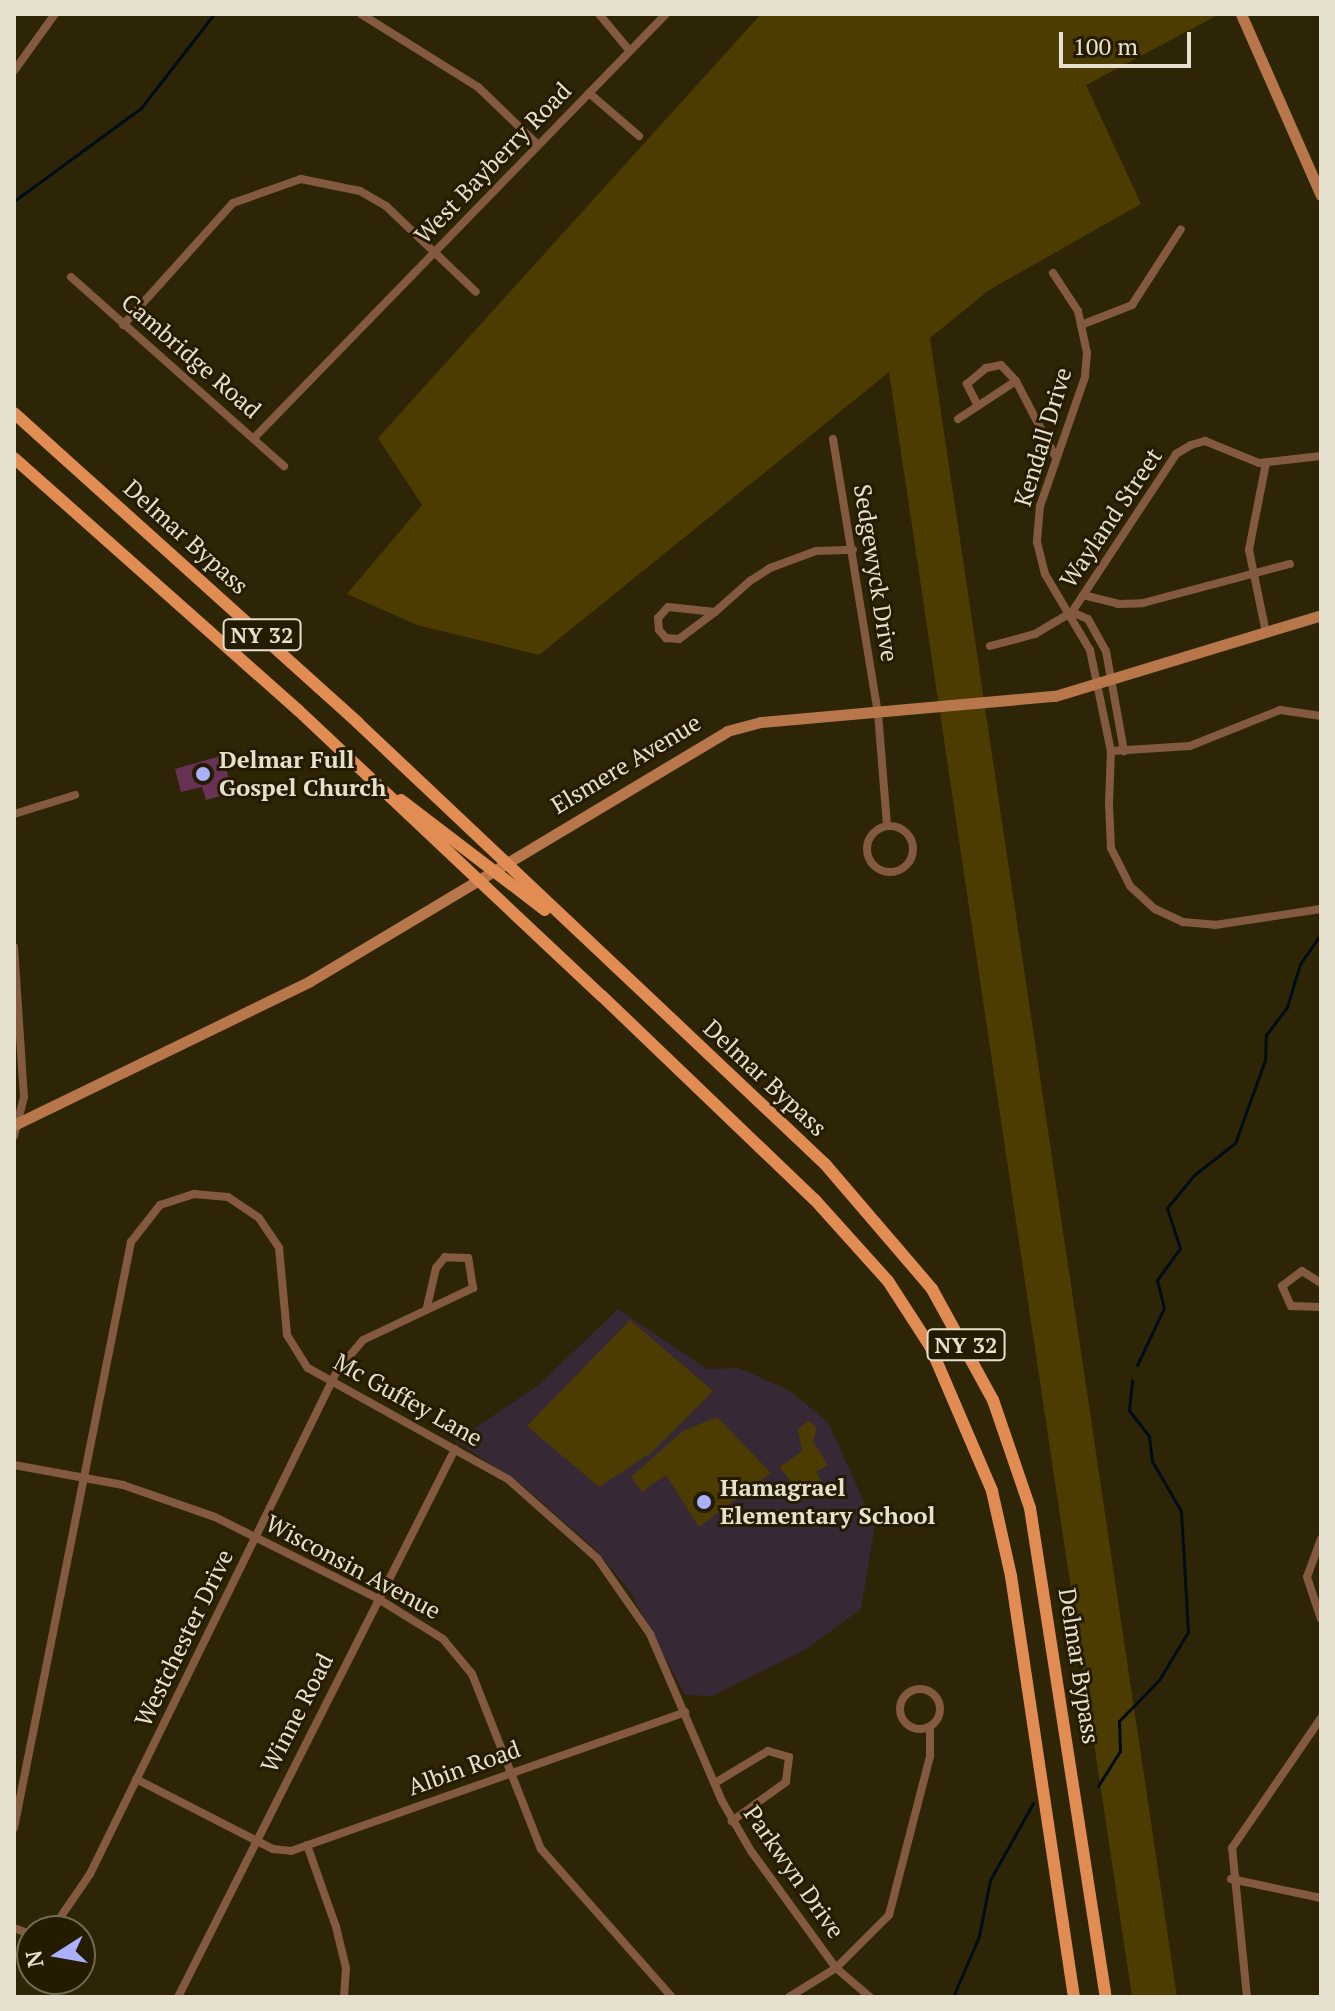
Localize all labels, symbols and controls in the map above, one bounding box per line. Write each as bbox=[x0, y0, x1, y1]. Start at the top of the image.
scale bar bbox=[1063, 16, 1195, 66]
text: 100 m bbox=[1073, 30, 1138, 62]
street label: West Bayberry Road bbox=[409, 77, 577, 249]
street label: Cambridge Road bbox=[115, 288, 267, 424]
street label: Kendall Drive bbox=[1008, 364, 1078, 510]
street label: Wayland Street bbox=[1054, 443, 1168, 593]
street label: Delmar Bypass bbox=[118, 474, 254, 600]
street label: Sedgewyck Drive bbox=[848, 482, 904, 664]
road number: NY 32 bbox=[222, 617, 302, 653]
street label: Elsmere Avenue bbox=[546, 708, 706, 820]
place label: Delmar Full Gospel Church bbox=[219, 746, 386, 802]
marker: Delmar Full Gospel Church bbox=[194, 765, 212, 783]
street label: Delmar Bypass bbox=[698, 1014, 832, 1142]
road number: NY 32 bbox=[926, 1327, 1006, 1363]
street label: Mc Guffey Lane bbox=[329, 1347, 487, 1453]
place label: Hamagrael Elementary School bbox=[720, 1474, 935, 1530]
marker: Hamagrael Elementary School bbox=[695, 1493, 713, 1511]
street label: Wisconsin Avenue bbox=[260, 1509, 446, 1625]
street label: Westchester Drive bbox=[129, 1545, 239, 1731]
street label: Delmar Bypass bbox=[1052, 1586, 1106, 1746]
street label: Winne Road bbox=[255, 1649, 339, 1777]
street label: Albin Road bbox=[404, 1734, 524, 1802]
street label: Parkwyn Drive bbox=[738, 1800, 850, 1944]
north arrow bbox=[16, 1915, 96, 1995]
text: N bbox=[18, 1948, 50, 1970]

